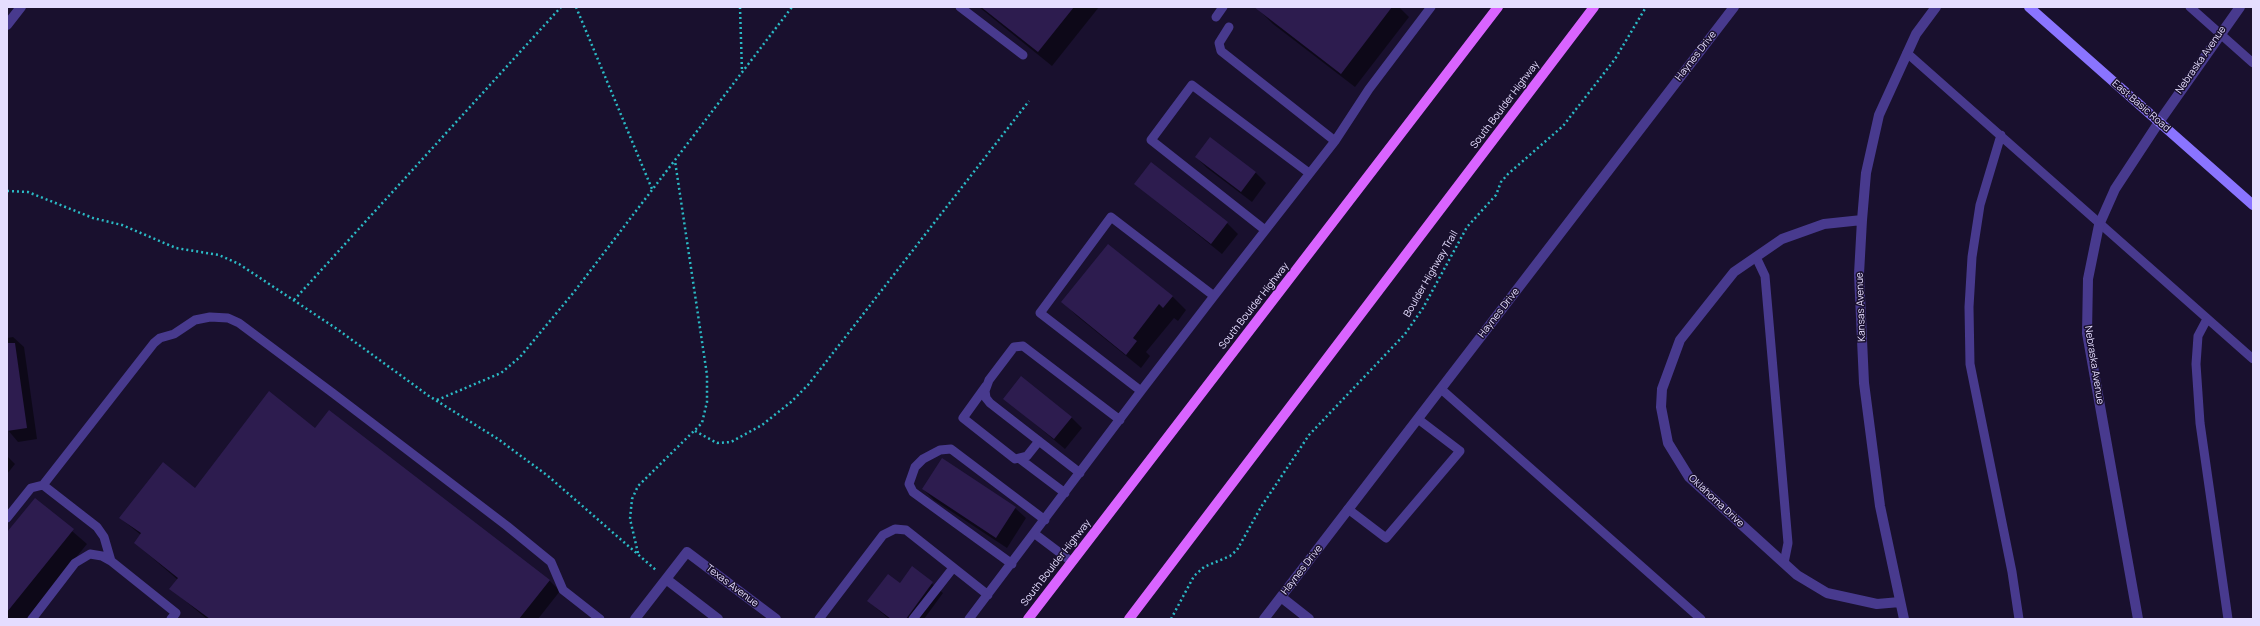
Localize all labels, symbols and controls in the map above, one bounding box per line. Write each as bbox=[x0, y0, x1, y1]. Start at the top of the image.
street label: Nebraska Avenue bbox=[2173, 24, 2229, 96]
street label: Haynes Drive bbox=[1673, 29, 1719, 83]
street label: South Boulder Highway bbox=[1468, 59, 1542, 151]
street label: East Basic Road bbox=[2110, 78, 2172, 134]
street label: Boulder Highway Trail bbox=[1401, 229, 1461, 319]
street label: South Boulder Highway bbox=[1216, 260, 1292, 352]
street label: Kansas Avenue bbox=[1854, 272, 1868, 342]
street label: Haynes Drive bbox=[1476, 286, 1522, 340]
street label: Nebraska Avenue bbox=[2082, 325, 2106, 405]
street label: Oklahoma Drive bbox=[1686, 472, 1746, 530]
street label: South Boulder Highway bbox=[1018, 517, 1094, 609]
street label: Haynes Drive bbox=[1279, 543, 1325, 597]
street label: Texas Avenue bbox=[703, 562, 761, 610]

